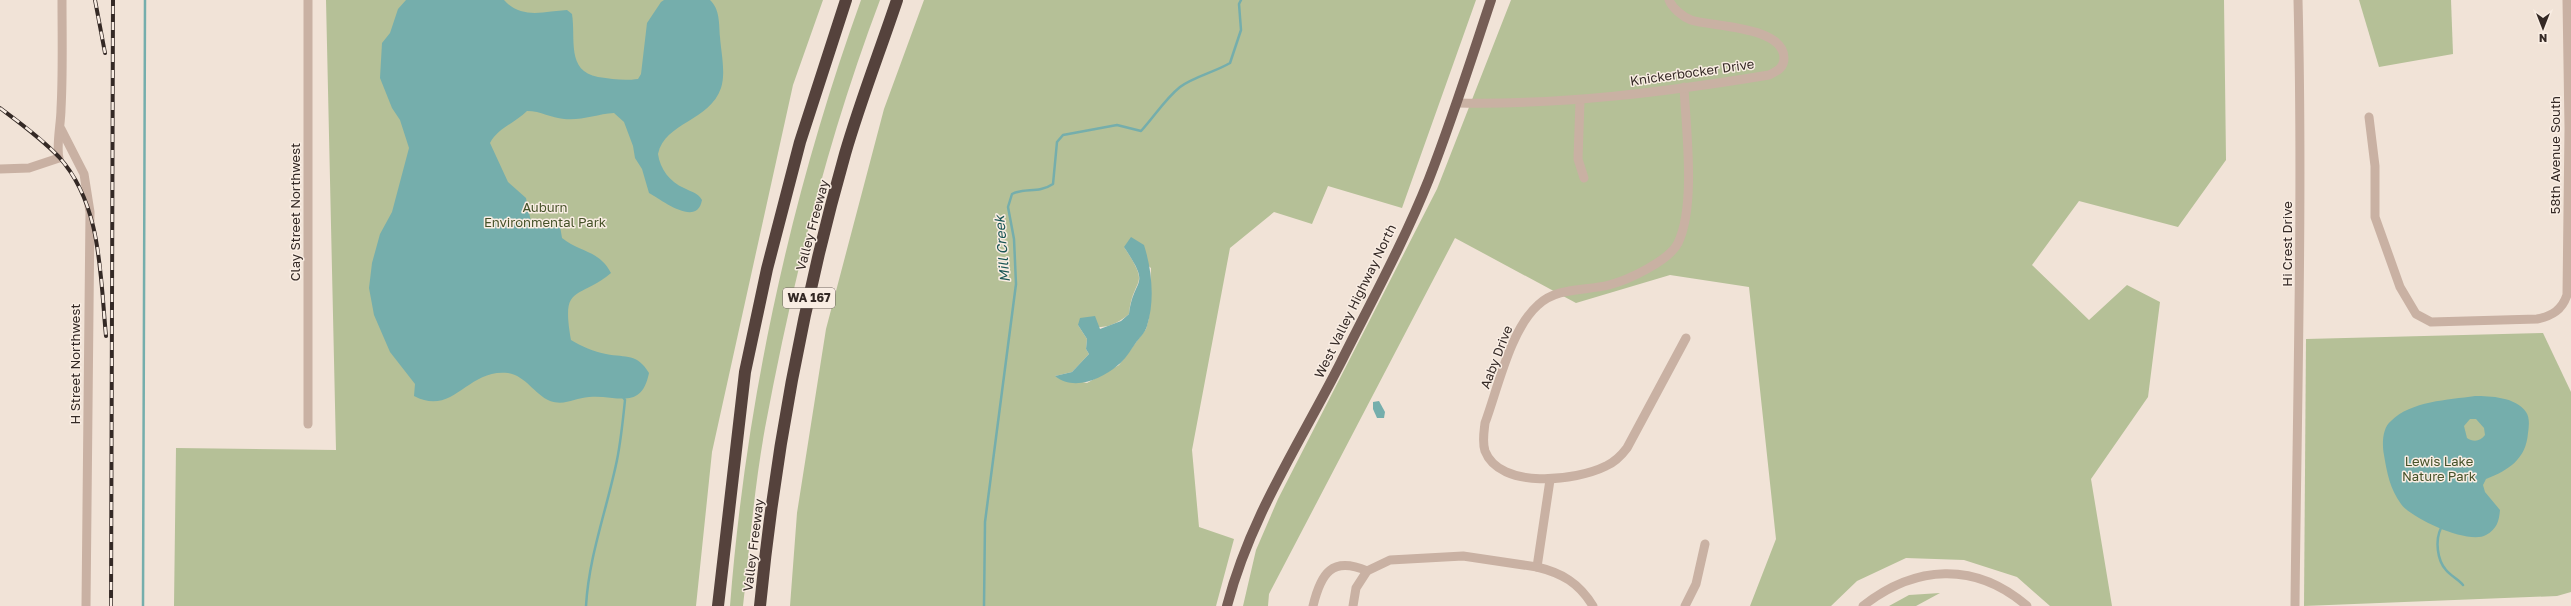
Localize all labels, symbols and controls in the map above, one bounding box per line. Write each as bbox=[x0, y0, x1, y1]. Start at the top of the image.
north arrow bbox=[2523, 8, 2563, 48]
text: N bbox=[2539, 32, 2547, 45]
street label: Knickerbocker Drive bbox=[1629, 55, 1755, 89]
street label: 58th Avenue South bbox=[2547, 96, 2563, 214]
street label: Clay Street Northwest bbox=[287, 143, 303, 281]
street label: Valley Freeway bbox=[792, 177, 832, 272]
park label: Auburn Environmental Park bbox=[484, 199, 607, 230]
street label: Hi Crest Drive bbox=[2279, 201, 2295, 287]
water label: Mill Creek bbox=[990, 213, 1013, 283]
street label: West Valley Highway North bbox=[1311, 221, 1399, 381]
road number: WA 167 bbox=[783, 288, 835, 308]
street label: H Street Northwest bbox=[67, 304, 83, 424]
street label: Aaby Drive bbox=[1477, 323, 1515, 391]
park label: Lewis Lake Nature Park bbox=[2402, 453, 2477, 484]
street label: Valley Freeway bbox=[739, 497, 767, 592]

